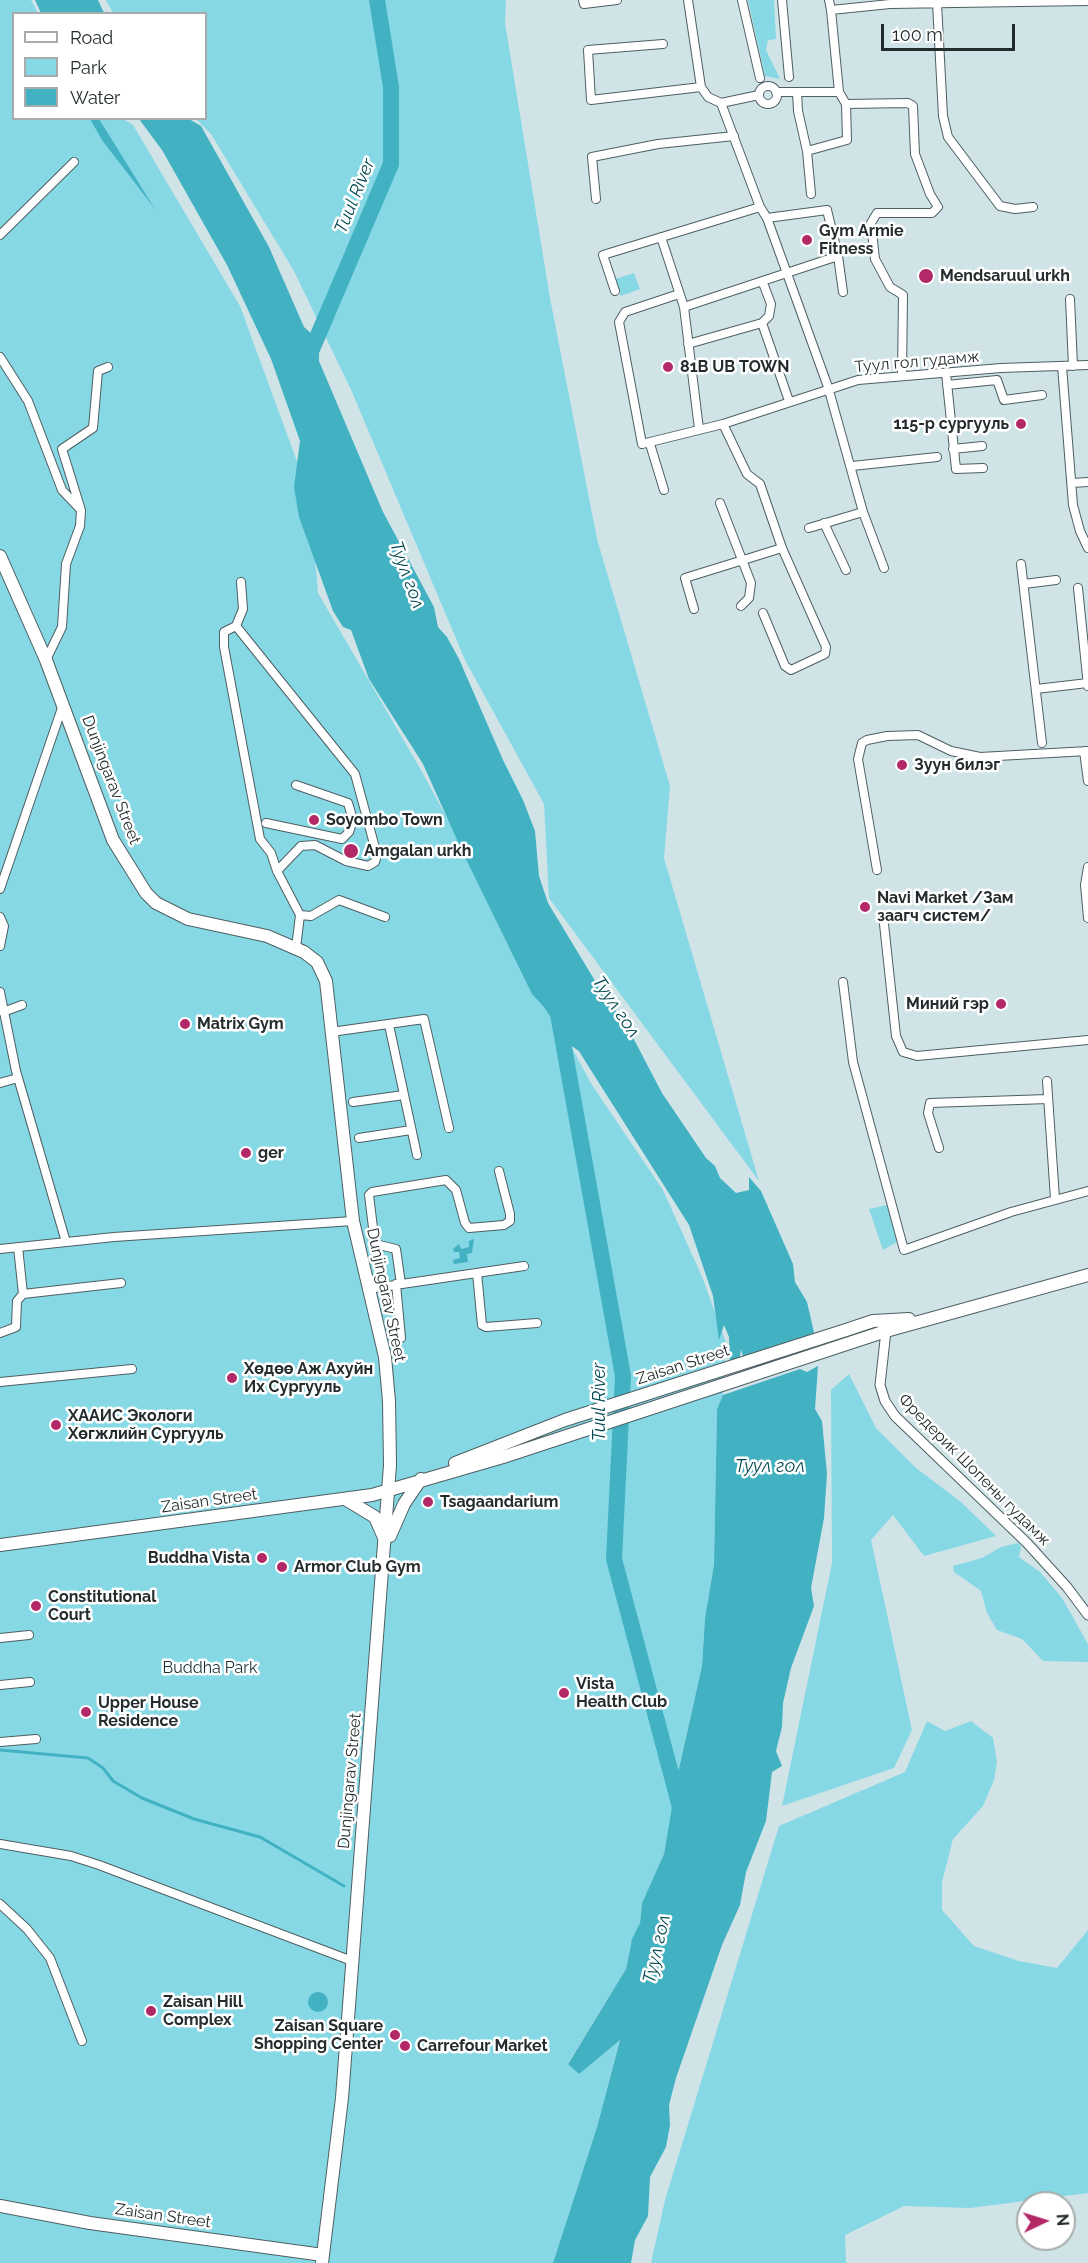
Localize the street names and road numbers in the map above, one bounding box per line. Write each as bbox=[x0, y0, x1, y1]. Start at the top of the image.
street label: Туул гол гудамж bbox=[854, 347, 980, 377]
street label: Dunjingarav Street bbox=[78, 713, 144, 847]
street label: Dunjingarav Street bbox=[362, 1226, 410, 1364]
street label: Zaisan Street bbox=[634, 1341, 732, 1389]
street label: Фредерик Шопены гудамж bbox=[894, 1390, 1054, 1550]
street label: Zaisan Street bbox=[160, 1485, 258, 1517]
street label: Dunjingarav Street bbox=[334, 1712, 366, 1850]
street label: Zaisan Street bbox=[114, 2200, 212, 2232]

